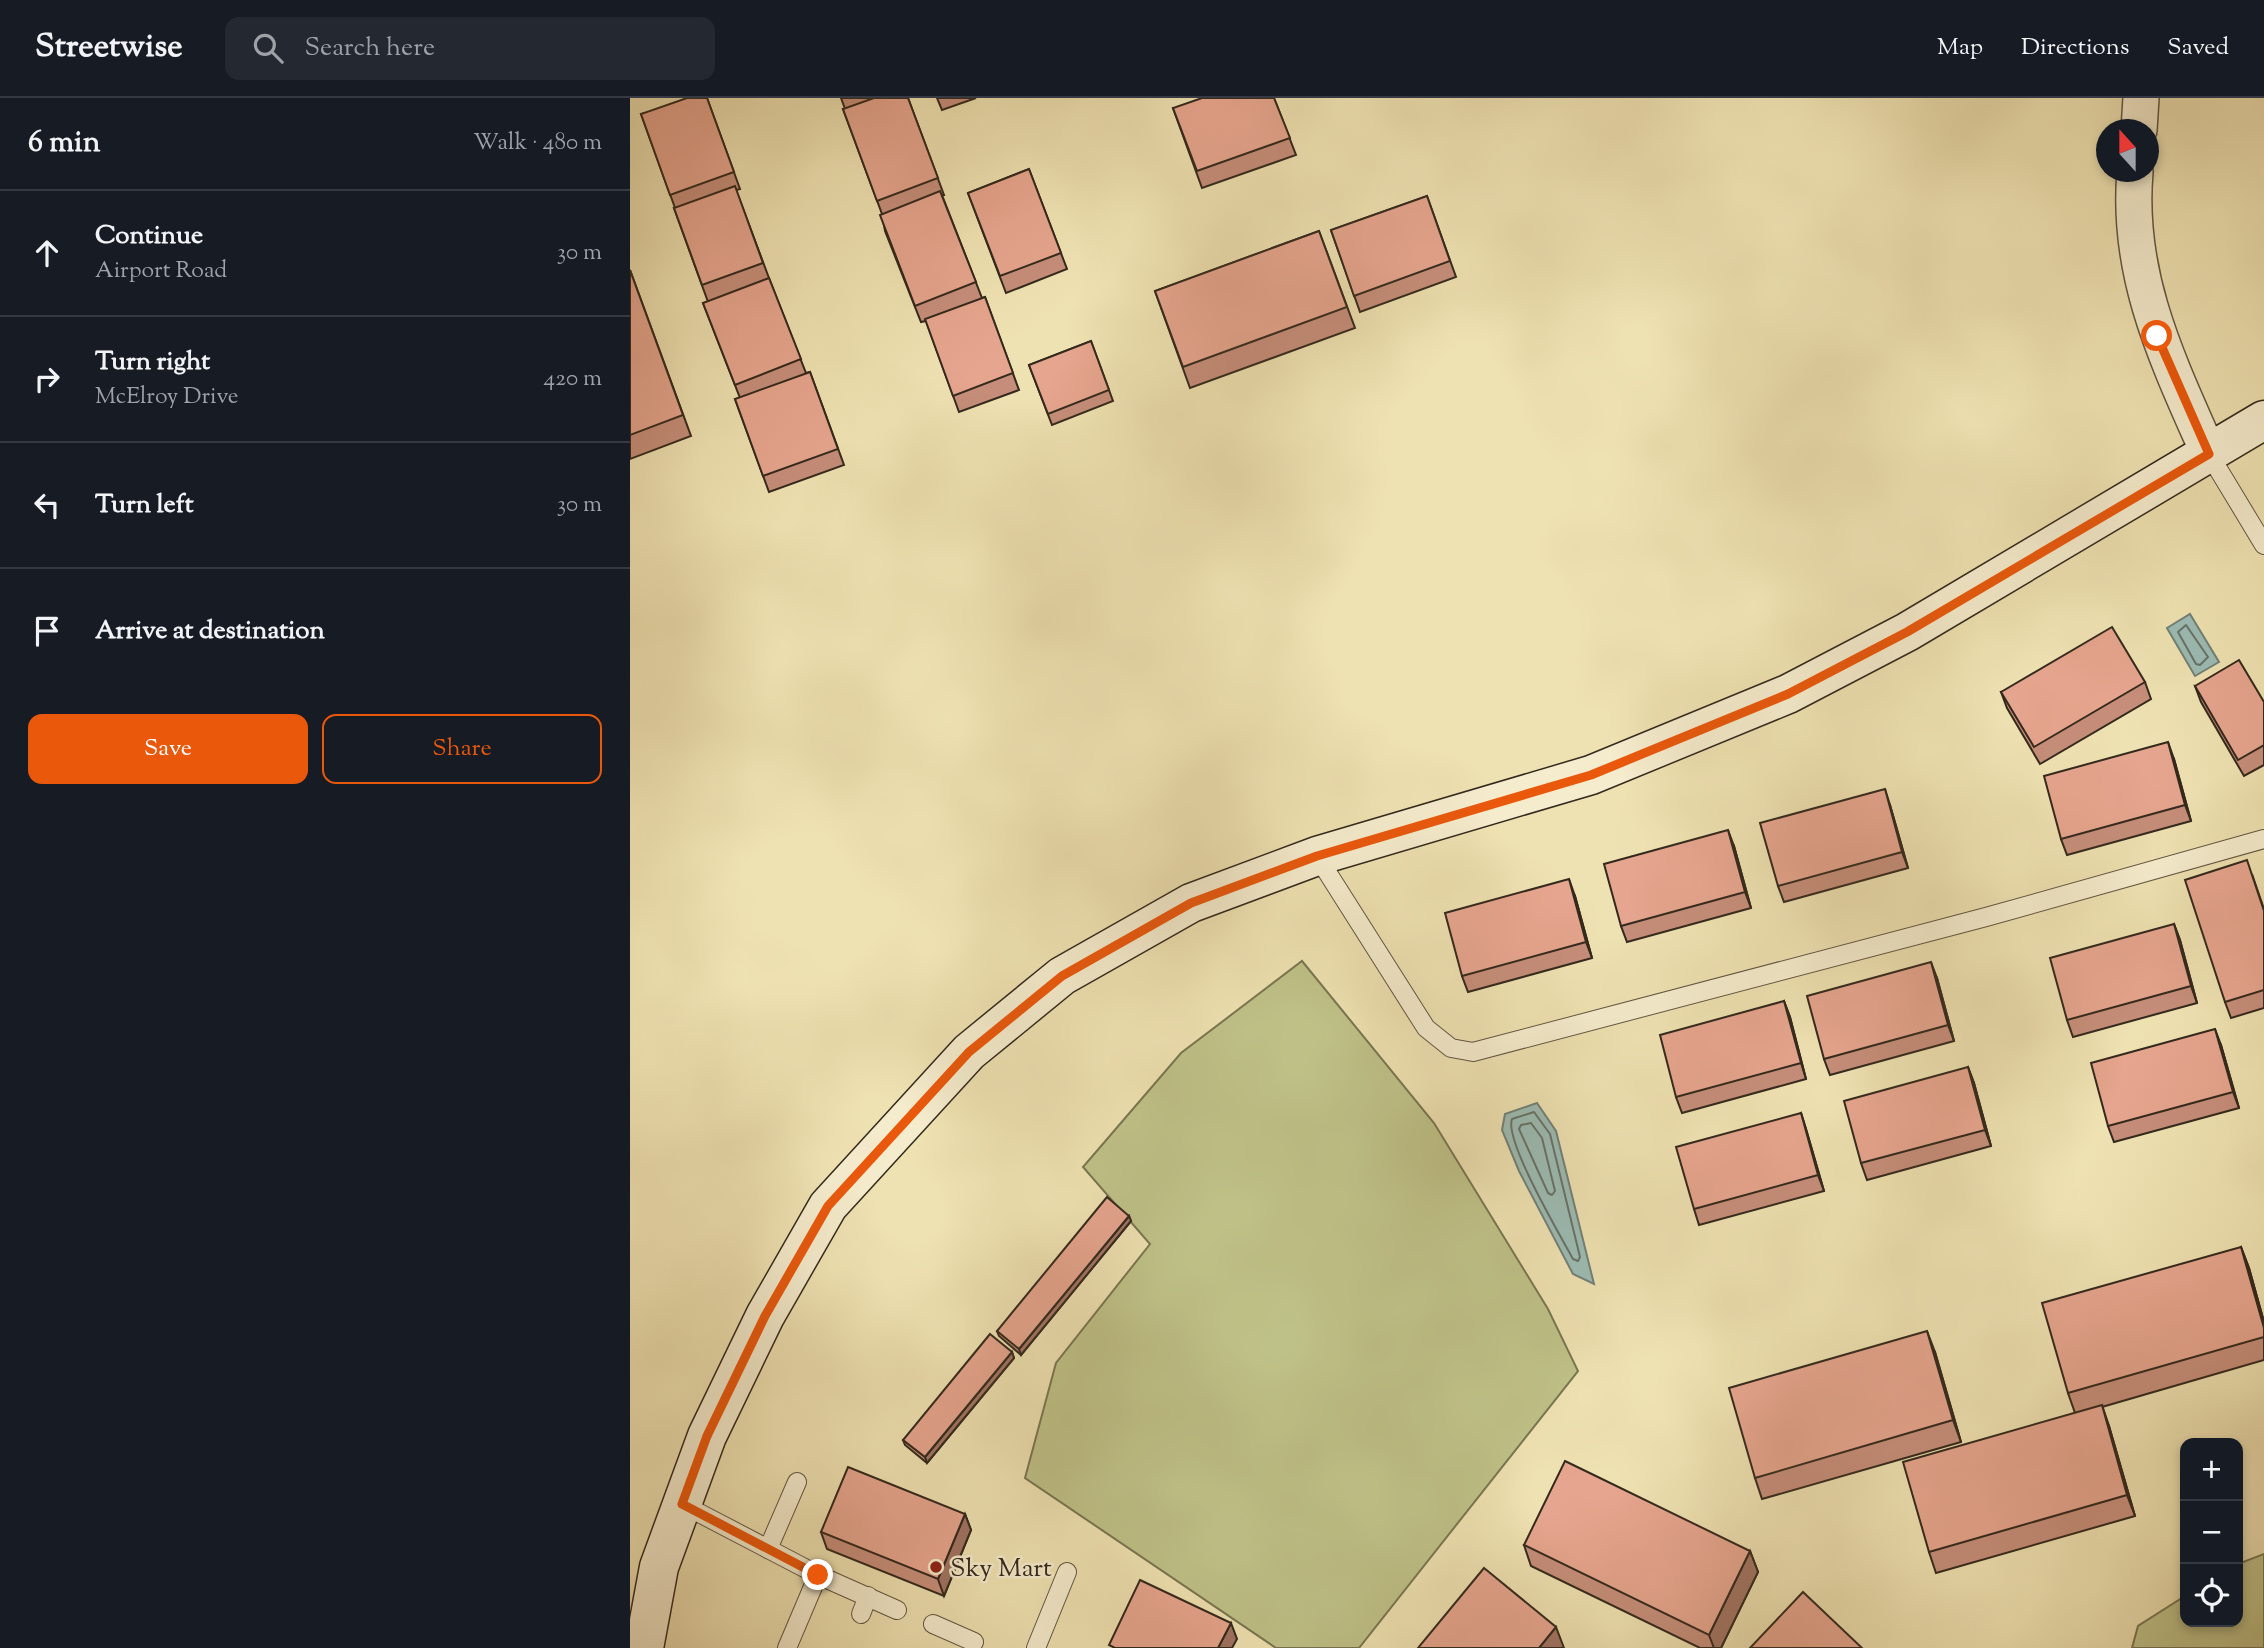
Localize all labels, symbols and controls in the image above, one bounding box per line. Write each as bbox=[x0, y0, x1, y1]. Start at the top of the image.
search box bbox=[225, 17, 715, 80]
text: Streetwise bbox=[35, 24, 183, 72]
icon: search bbox=[249, 29, 287, 67]
text: Search here bbox=[305, 30, 435, 67]
text: Map bbox=[1937, 31, 1983, 65]
text: Directions bbox=[2021, 31, 2129, 65]
text: Saved bbox=[2167, 31, 2229, 65]
north arrow bbox=[2096, 119, 2159, 182]
text: 6 min bbox=[28, 122, 100, 165]
text: Walk · 480 m bbox=[473, 127, 602, 160]
text: Continue bbox=[95, 218, 203, 255]
icon: ahead bbox=[28, 234, 66, 272]
text: 30 m bbox=[557, 237, 602, 270]
text: Airport Road bbox=[95, 255, 227, 288]
route start bbox=[2141, 320, 2172, 351]
text: Turn right bbox=[95, 344, 210, 381]
icon: right bbox=[28, 360, 66, 398]
text: 420 m bbox=[544, 363, 602, 396]
text: McElroy Drive bbox=[95, 381, 239, 414]
icon: left bbox=[28, 486, 66, 524]
text: Turn left bbox=[95, 487, 194, 524]
text: 30 m bbox=[557, 489, 602, 522]
icon: arrive bbox=[28, 612, 66, 650]
text: Arrive at destination bbox=[95, 613, 325, 650]
button: Save bbox=[28, 714, 308, 784]
button: Share bbox=[322, 714, 602, 784]
map controls bbox=[2180, 1438, 2243, 1627]
button: + bbox=[2180, 1438, 2243, 1501]
button: − bbox=[2180, 1501, 2243, 1564]
place label: Sky Mart bbox=[950, 1551, 1052, 1588]
route end bbox=[802, 1559, 833, 1590]
marker: Sky Mart bbox=[928, 1559, 944, 1575]
button: locate bbox=[2180, 1564, 2243, 1627]

